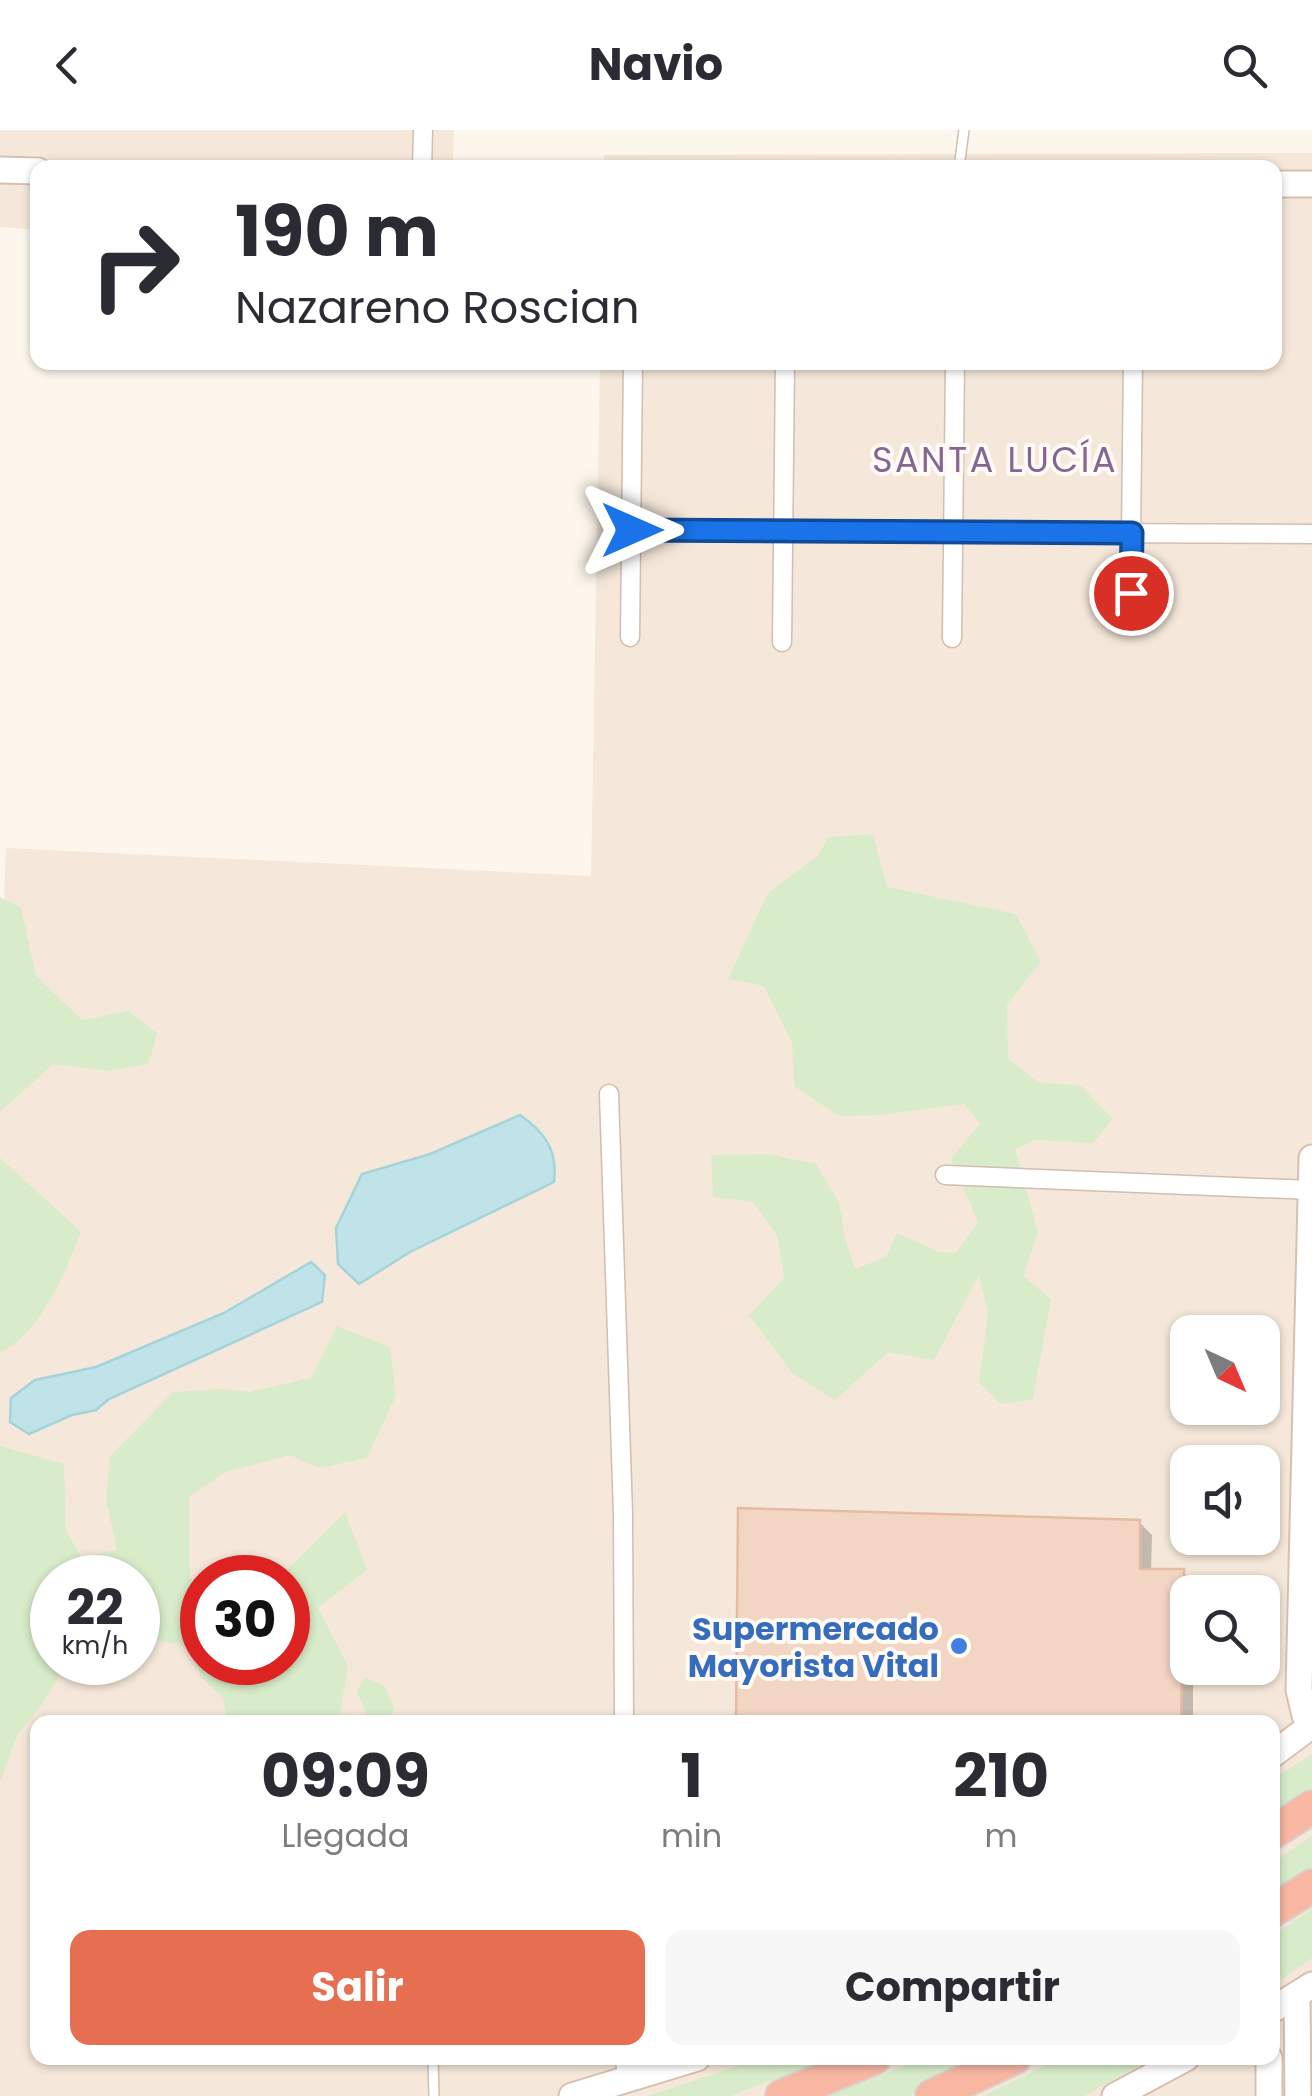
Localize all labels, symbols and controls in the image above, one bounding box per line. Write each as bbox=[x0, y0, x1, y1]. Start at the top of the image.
text: Navio bbox=[589, 33, 723, 96]
icon: back bbox=[40, 38, 95, 93]
icon: search bbox=[1217, 38, 1272, 93]
text: 190 m bbox=[235, 182, 439, 281]
icon: right bbox=[70, 200, 200, 330]
text: Nazareno Roscian bbox=[235, 276, 640, 339]
district label: SANTA LUCÍA bbox=[872, 435, 1118, 484]
position arrow bbox=[580, 478, 684, 582]
pin bbox=[1089, 551, 1174, 636]
icon: arrive bbox=[1104, 566, 1159, 621]
north arrow bbox=[1170, 1315, 1280, 1425]
map controls bbox=[1170, 1315, 1280, 1685]
button: sound bbox=[1170, 1445, 1280, 1555]
speed limit sign: 30 bbox=[180, 1555, 310, 1685]
text: 22 bbox=[66, 1572, 124, 1643]
button: search bbox=[1170, 1575, 1280, 1685]
place label: Supermercado Mayorista Vital bbox=[688, 1606, 939, 1688]
text: km/h bbox=[62, 1628, 128, 1663]
marker: Supermercado Mayorista Vital bbox=[948, 1635, 970, 1657]
text: 09:09 bbox=[261, 1734, 430, 1818]
text: 1 bbox=[680, 1734, 703, 1818]
text: 210 bbox=[953, 1734, 1049, 1818]
text: Llegada bbox=[281, 1813, 409, 1858]
text: min bbox=[661, 1813, 722, 1858]
text: m bbox=[985, 1813, 1018, 1858]
button: Salir bbox=[70, 1930, 645, 2045]
button: Compartir bbox=[665, 1930, 1240, 2045]

